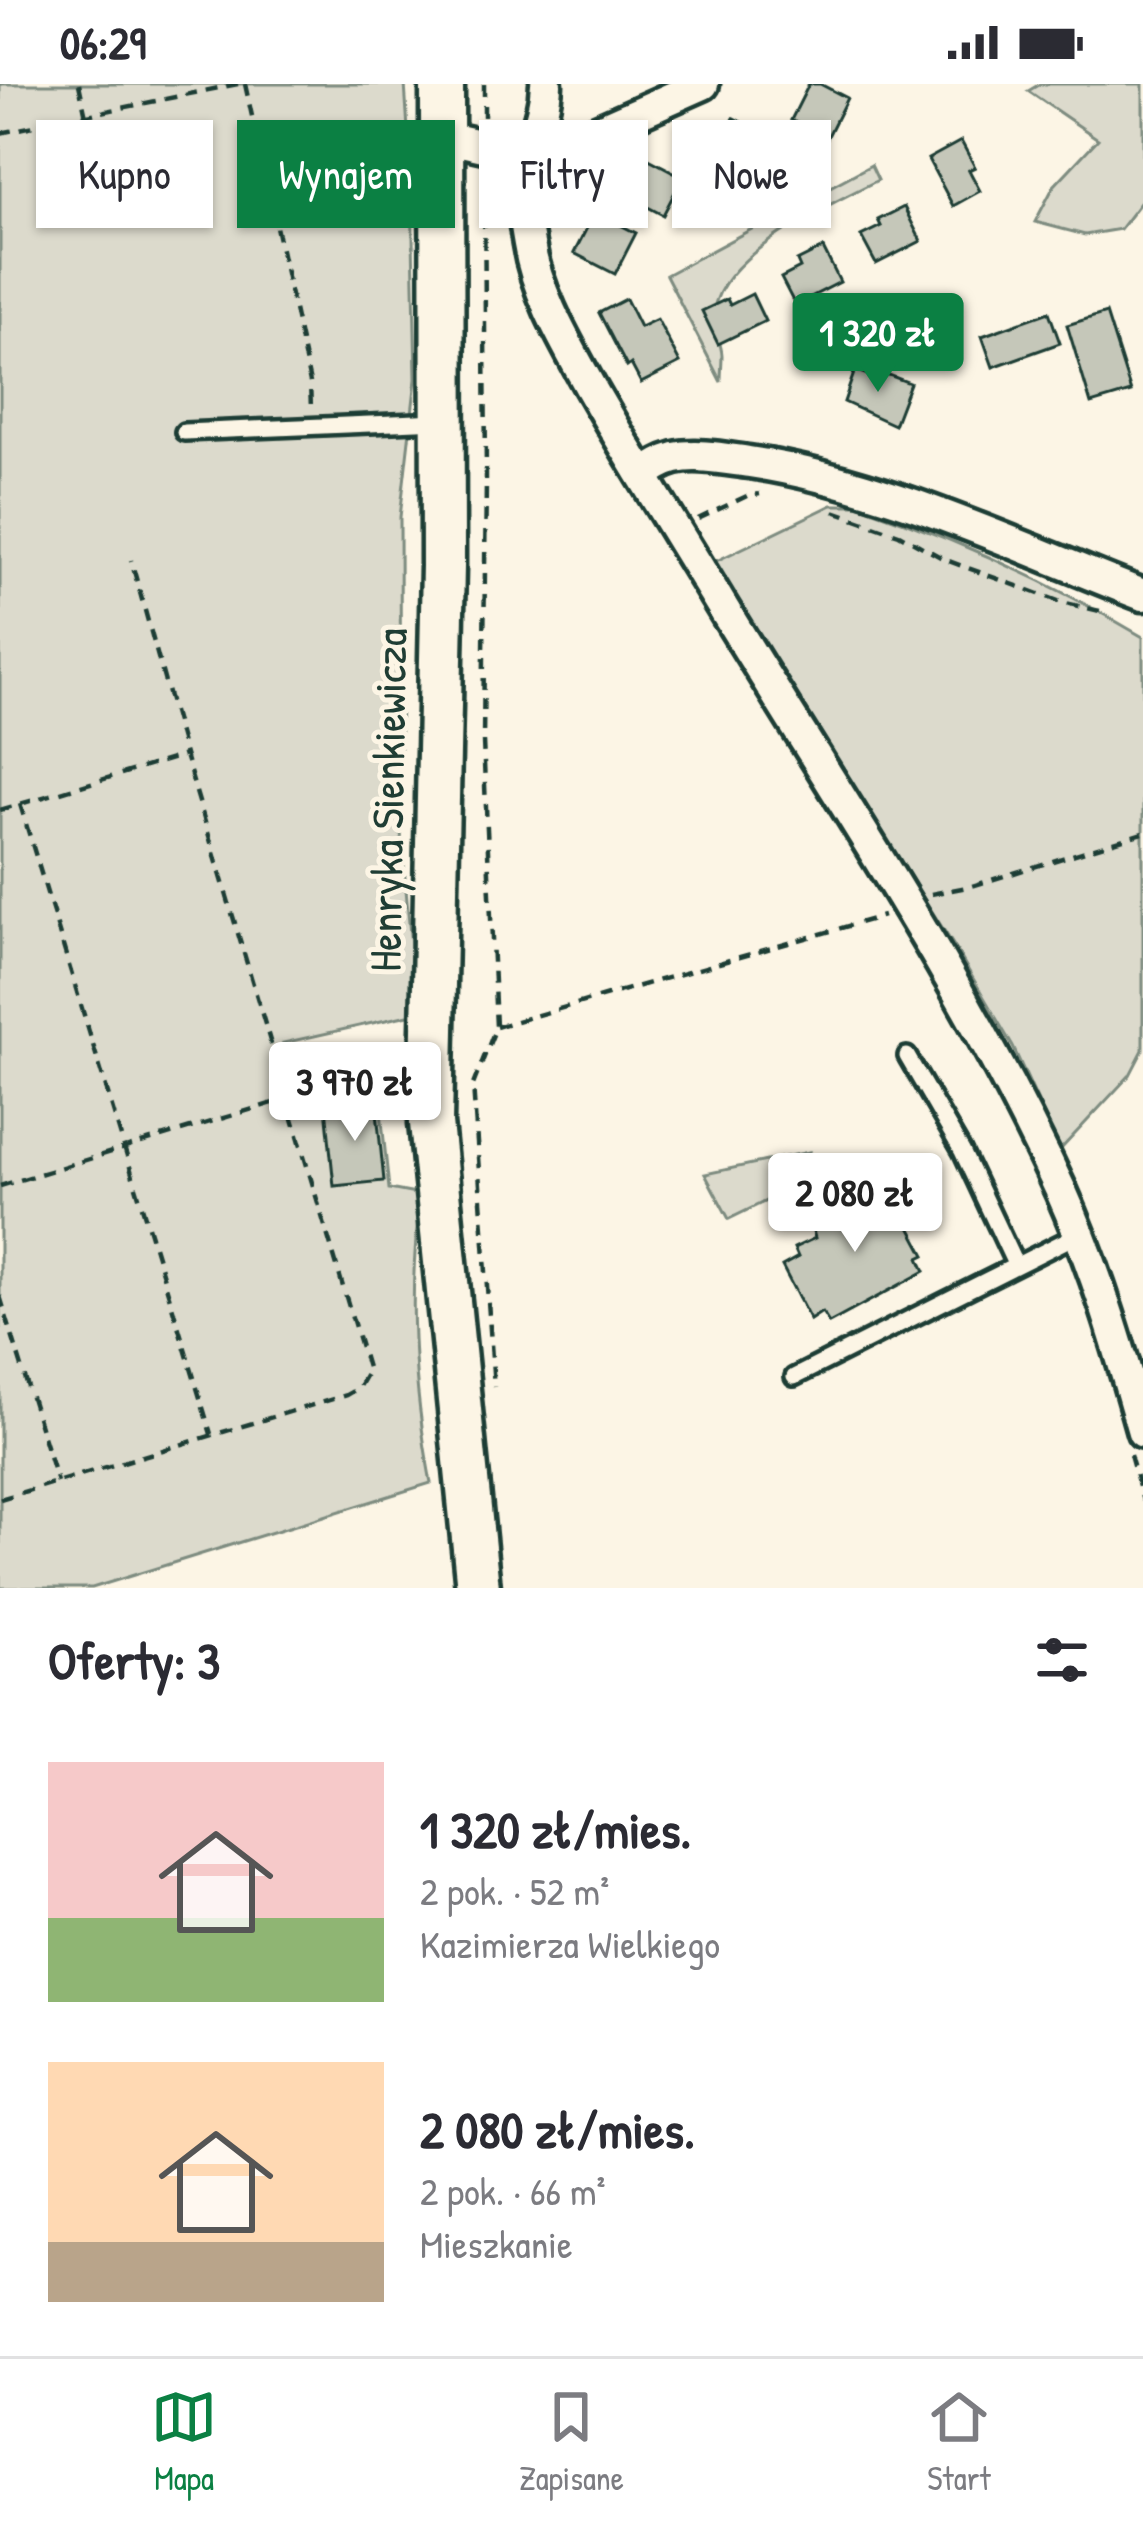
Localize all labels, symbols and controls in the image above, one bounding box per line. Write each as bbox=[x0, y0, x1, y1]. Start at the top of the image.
text: 06:29 bbox=[60, 12, 146, 73]
chip: Kupno bbox=[36, 120, 213, 228]
chip: Wynajem bbox=[237, 120, 455, 228]
chip: Filtry bbox=[479, 120, 648, 228]
chip: Nowe bbox=[672, 120, 831, 228]
pin: 1 320 zł bbox=[754, 293, 1002, 395]
text: 1 320 zł bbox=[820, 305, 936, 358]
street label: Henryka Sienkiewicza bbox=[354, 628, 420, 972]
pin: 3 970 zł bbox=[231, 1042, 479, 1144]
text: 3 970 zł bbox=[296, 1054, 414, 1107]
pin: 2 080 zł bbox=[731, 1153, 979, 1255]
text: 2 080 zł bbox=[795, 1165, 915, 1218]
text: Oferty: 3 bbox=[48, 1626, 220, 1695]
icon: filters bbox=[1029, 1627, 1095, 1693]
text: 1 320 zł/mies. bbox=[420, 1795, 691, 1864]
icon: home bbox=[144, 1810, 288, 1954]
text: 2 pok. · 52 m² bbox=[420, 1864, 609, 1917]
text: Kazimierza Wielkiego bbox=[420, 1917, 720, 1970]
text: 2 080 zł/mies. bbox=[420, 2095, 695, 2164]
icon: home bbox=[144, 2110, 288, 2254]
text: 2 pok. · 66 m² bbox=[420, 2164, 605, 2217]
text: Mieszkanie bbox=[420, 2217, 573, 2270]
tab: Mapa bbox=[151, 2384, 217, 2500]
tab: Zapisane bbox=[519, 2384, 624, 2500]
tab: Start bbox=[926, 2384, 992, 2500]

